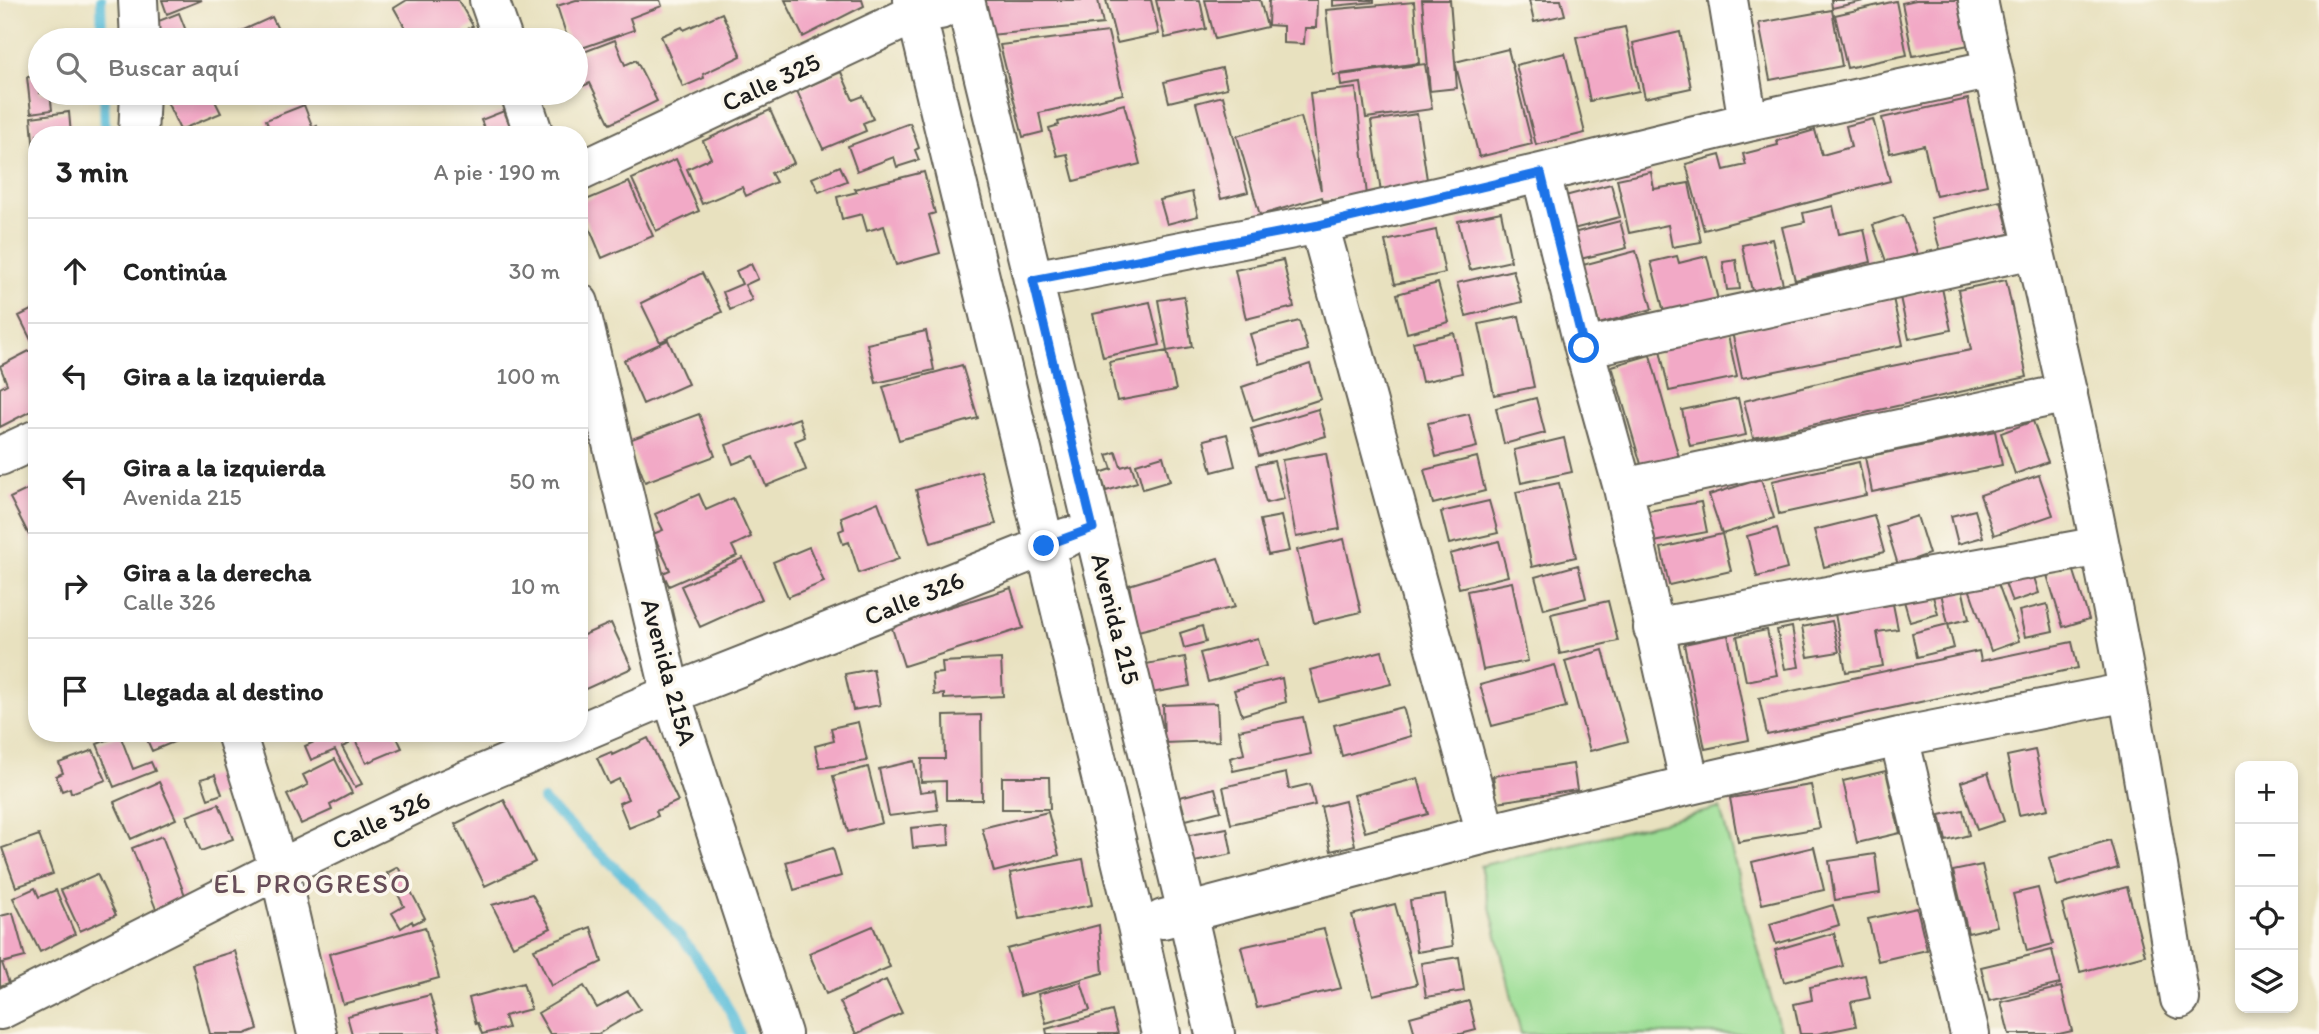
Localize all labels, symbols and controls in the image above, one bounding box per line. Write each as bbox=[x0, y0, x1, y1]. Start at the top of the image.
search box bbox=[28, 28, 588, 105]
street label: Calle 325 bbox=[717, 45, 825, 119]
icon: search bbox=[52, 48, 90, 86]
text: Buscar aquí bbox=[108, 51, 239, 83]
text: 3 min bbox=[56, 153, 128, 190]
text: A pie · 190 m bbox=[434, 158, 560, 186]
icon: ahead bbox=[56, 252, 94, 290]
text: Continúa bbox=[123, 255, 227, 287]
text: 30 m bbox=[509, 257, 560, 285]
route start bbox=[1568, 332, 1599, 363]
icon: left bbox=[56, 357, 94, 395]
text: Gira a la izquierda bbox=[123, 360, 326, 392]
text: 100 m bbox=[496, 362, 560, 390]
text: Gira a la izquierda bbox=[123, 451, 326, 483]
icon: left bbox=[56, 462, 94, 500]
text: 50 m bbox=[509, 467, 560, 495]
text: Avenida 215 bbox=[123, 483, 242, 511]
route end bbox=[1028, 530, 1059, 561]
street label: Avenida 215 bbox=[1084, 550, 1148, 688]
text: Gira a la derecha bbox=[123, 556, 311, 588]
street label: Calle 326 bbox=[859, 564, 969, 632]
icon: right bbox=[56, 567, 94, 605]
text: 10 m bbox=[511, 572, 560, 600]
text: Calle 326 bbox=[123, 588, 216, 616]
street label: Avenida 215A bbox=[634, 595, 704, 749]
icon: arrive bbox=[56, 672, 94, 710]
text: Llegada al destino bbox=[123, 675, 324, 707]
map controls bbox=[2235, 761, 2298, 1013]
button: + bbox=[2235, 761, 2298, 824]
street label: Calle 326 bbox=[327, 783, 435, 857]
button: − bbox=[2235, 824, 2298, 887]
district label: EL PROGRESO bbox=[214, 866, 412, 900]
button: locate bbox=[2235, 887, 2298, 950]
button: layers bbox=[2235, 950, 2298, 1013]

